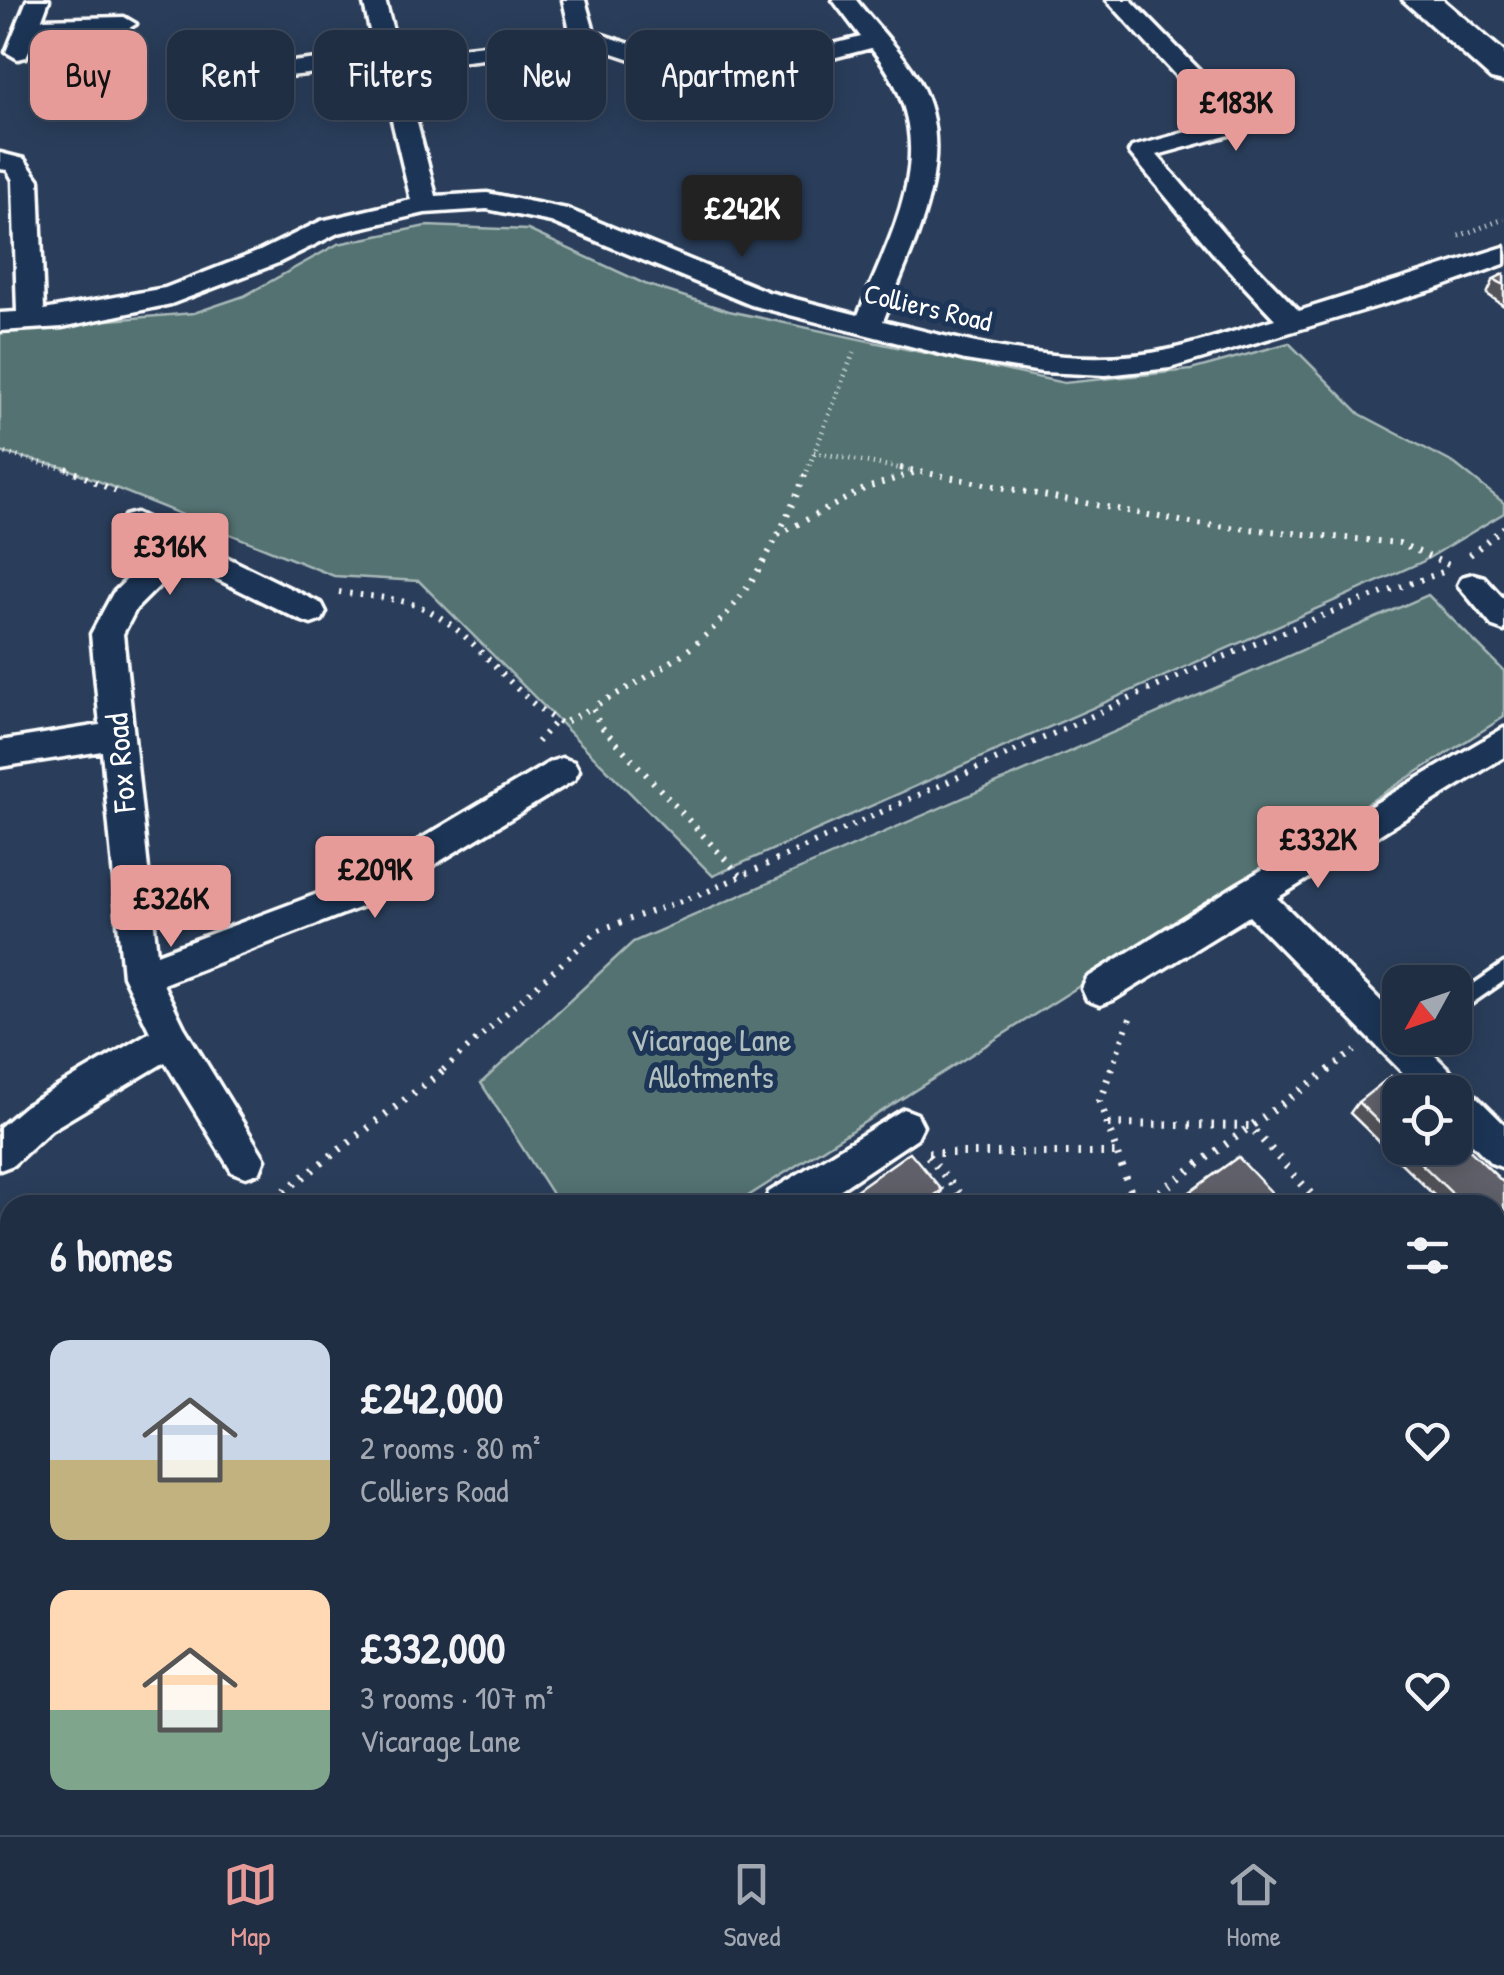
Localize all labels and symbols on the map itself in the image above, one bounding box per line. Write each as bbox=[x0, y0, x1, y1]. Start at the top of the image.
pin: £183K bbox=[1166, 69, 1306, 154]
pin: £242K bbox=[672, 175, 812, 260]
street label: Colliers Road bbox=[860, 274, 996, 340]
pin: £316K bbox=[100, 513, 240, 598]
street label: Fox Road bbox=[94, 712, 146, 815]
pin: £332K bbox=[1248, 806, 1388, 891]
pin: £209K bbox=[305, 836, 445, 921]
pin: £326K bbox=[101, 865, 241, 950]
north arrow bbox=[1382, 965, 1472, 1055]
park label: Vicarage Lane Allotments bbox=[631, 1018, 792, 1098]

